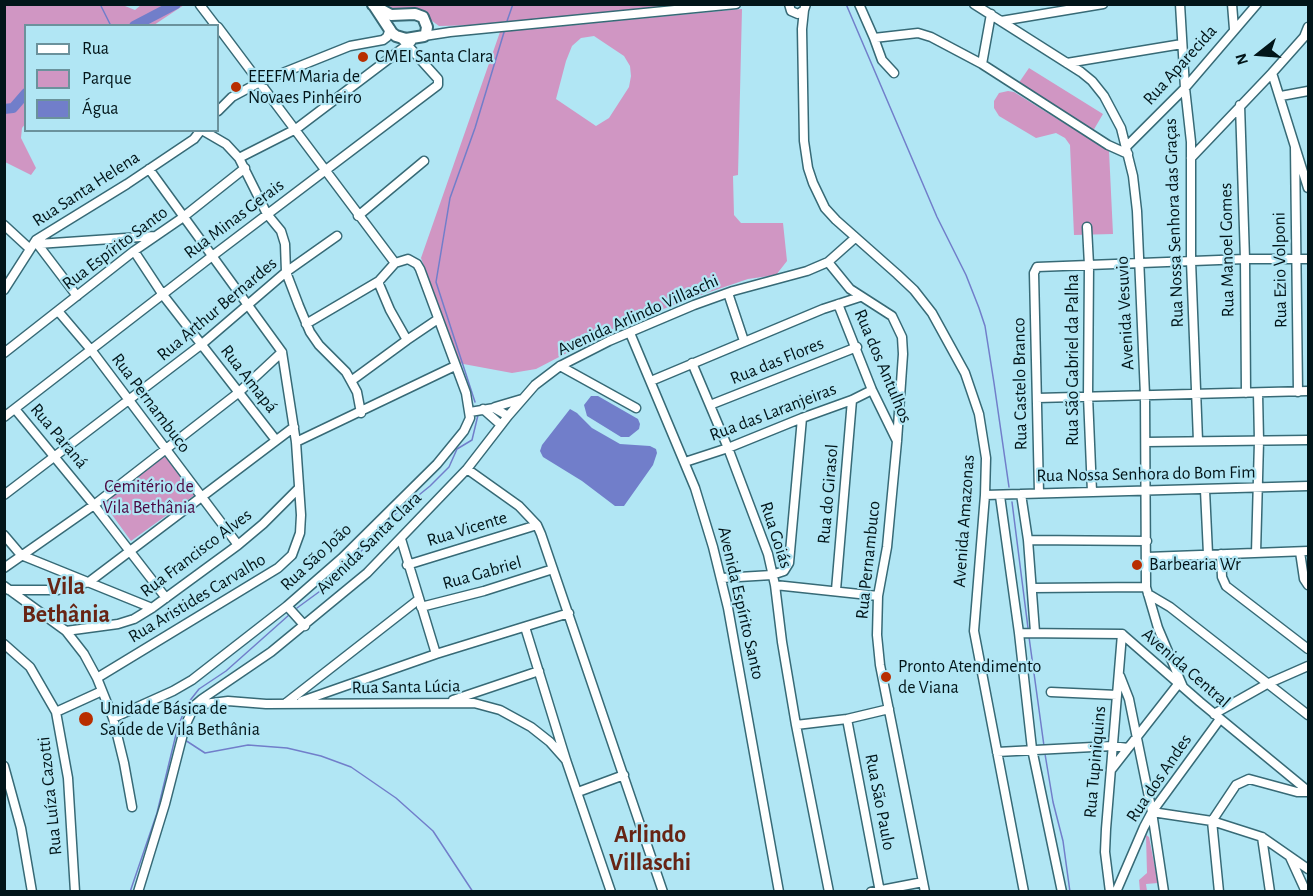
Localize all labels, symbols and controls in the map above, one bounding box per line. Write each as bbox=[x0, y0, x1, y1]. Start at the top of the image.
street label: Rua Aparecida bbox=[1138, 20, 1222, 110]
legend bbox=[24, 24, 219, 132]
north arrow bbox=[1229, 24, 1289, 84]
text: Rua bbox=[82, 40, 109, 58]
place label: CMEI Santa Clara bbox=[375, 46, 494, 68]
marker: CMEI Santa Clara bbox=[356, 50, 370, 64]
text: N bbox=[1233, 52, 1251, 67]
place label: EEEFM Maria de Novaes Pinheiro bbox=[248, 66, 362, 109]
text: Parque bbox=[82, 70, 131, 88]
marker: EEEFM Maria de Novaes Pinheiro bbox=[229, 80, 243, 94]
text: Água bbox=[82, 100, 119, 118]
street label: Rua Nossa Senhora das Graças bbox=[1160, 118, 1188, 328]
street label: Rua Santa Helena bbox=[28, 146, 144, 232]
street label: Rua Minas Gerais bbox=[180, 174, 288, 264]
street label: Rua Manoel Gomes bbox=[1215, 183, 1239, 317]
street label: Rua Espírito Santo bbox=[58, 201, 172, 295]
street label: Rua Ezio Volponi bbox=[1268, 212, 1292, 328]
street label: Rua Arthur Bernardes bbox=[153, 252, 281, 366]
street label: Avenida Vesuvio bbox=[1111, 255, 1139, 371]
street label: Avenida Arlindo Villaschi bbox=[554, 270, 722, 360]
street label: Rua São Gabriel da Palha bbox=[1062, 274, 1084, 446]
street label: Rua dos Antulhos bbox=[849, 306, 917, 426]
street label: Rua Castelo Branco bbox=[1008, 317, 1032, 451]
street label: Rua das Flores bbox=[727, 332, 827, 390]
street label: Rua Amapá bbox=[216, 341, 282, 417]
street label: Rua Pernambuco bbox=[107, 349, 195, 457]
street label: Rua das Laranjeiras bbox=[707, 378, 839, 446]
street label: Rua Paraná bbox=[25, 399, 93, 473]
street label: Rua do Girasol bbox=[813, 443, 843, 545]
street label: Avenida Amazonas bbox=[949, 454, 979, 588]
street label: Rua Nossa Senhora do Bom Fim bbox=[1036, 461, 1256, 487]
park label: Cemitério de Vila Bethânia bbox=[102, 476, 196, 518]
street label: Avenida Santa Clara bbox=[312, 487, 426, 599]
street label: Rua Goiás bbox=[755, 499, 797, 571]
street label: Rua Pernambuco bbox=[851, 500, 885, 620]
street label: Rua Francisco Alves bbox=[136, 504, 256, 602]
street label: Rua Vicente bbox=[424, 507, 510, 551]
street label: Rua São João bbox=[276, 519, 356, 595]
street label: Avenida Espírito Santo bbox=[713, 524, 769, 682]
street label: Rua Aristides Carvalho bbox=[124, 548, 270, 648]
street label: Rua Gabriel bbox=[440, 551, 524, 595]
place label: Barbearia Wr bbox=[1149, 554, 1241, 576]
marker: Barbearia Wr bbox=[1130, 558, 1144, 572]
district label: Vila Bethânia bbox=[22, 573, 110, 629]
street label: Avenida Central bbox=[1137, 624, 1235, 712]
place label: Pronto Atendimento de Viana bbox=[898, 656, 1041, 698]
marker: Pronto Atendimento de Viana bbox=[879, 670, 893, 684]
street label: Rua Santa Lúcia bbox=[351, 675, 461, 699]
place label: Unidade Básica de Saúde de Vila Bethânia bbox=[100, 698, 260, 740]
street label: Rua Tupiniquins bbox=[1079, 705, 1111, 819]
marker: Unidade Básica de Saúde de Vila Bethânia bbox=[77, 710, 95, 728]
street label: Rua dos Andes bbox=[1122, 730, 1196, 826]
street label: Rua Luíza Cazotti bbox=[33, 736, 67, 856]
street label: Rua São Paulo bbox=[860, 752, 900, 852]
district label: Arlindo Villaschi bbox=[609, 821, 691, 877]

